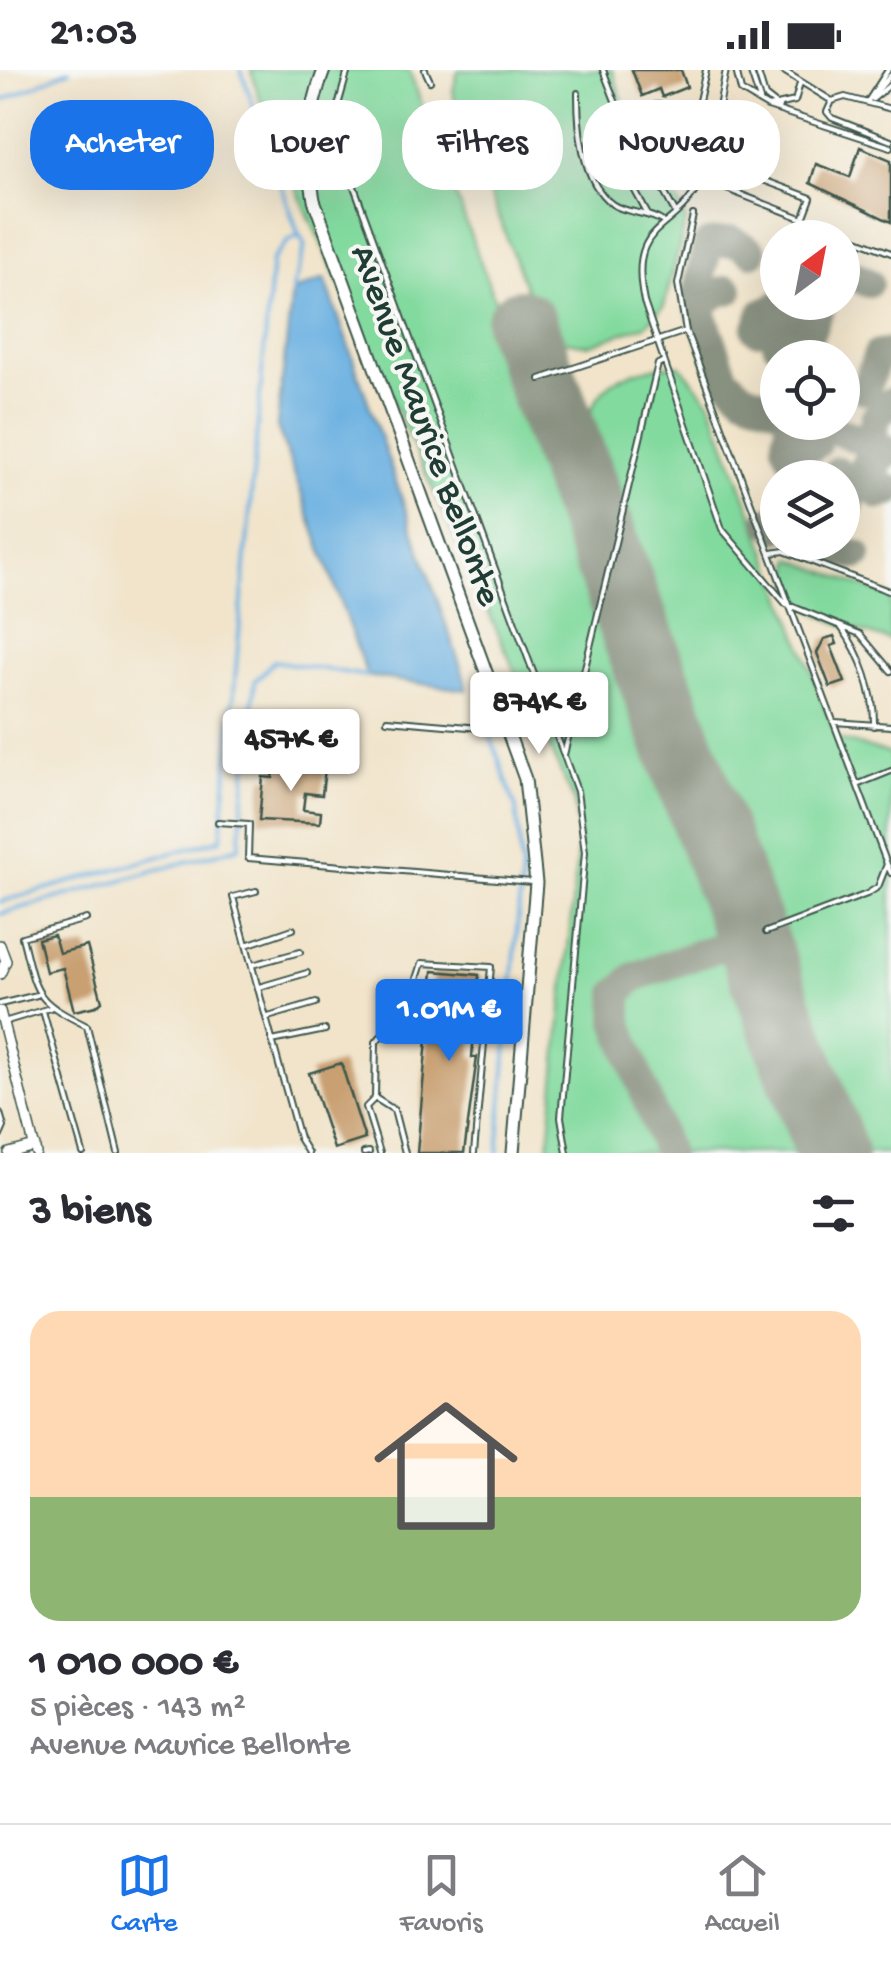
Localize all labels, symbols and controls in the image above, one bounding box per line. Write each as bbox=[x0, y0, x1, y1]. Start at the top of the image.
text: 21:03 bbox=[50, 13, 137, 57]
chip: Acheter bbox=[30, 100, 214, 190]
chip: Louer bbox=[234, 100, 382, 190]
chip: Filtres bbox=[402, 100, 563, 190]
chip: Nouveau bbox=[583, 100, 780, 190]
north arrow bbox=[760, 220, 860, 320]
map controls bbox=[760, 220, 860, 560]
street label: Avenue Maurice Bellonte bbox=[338, 240, 509, 613]
button: locate bbox=[760, 340, 860, 440]
button: layers bbox=[760, 460, 860, 560]
pin: 874K € bbox=[458, 672, 620, 757]
text: 874K € bbox=[492, 685, 586, 723]
pin: 457K € bbox=[210, 709, 372, 794]
text: 457K € bbox=[245, 722, 337, 760]
pin: 1.01M € bbox=[357, 979, 541, 1064]
text: 1.01M € bbox=[398, 992, 500, 1030]
icon: filters bbox=[806, 1186, 861, 1241]
text: 3 biens bbox=[30, 1189, 150, 1238]
icon: home bbox=[356, 1376, 536, 1556]
text: 1 010 000 € bbox=[30, 1641, 238, 1690]
text: 5 pièces · 143 m² bbox=[30, 1690, 246, 1728]
text: Avenue Maurice Bellonte bbox=[30, 1728, 350, 1766]
tab: Carte bbox=[111, 1848, 178, 1941]
tab: Favoris bbox=[400, 1848, 483, 1941]
tab: Accueil bbox=[705, 1848, 780, 1941]

